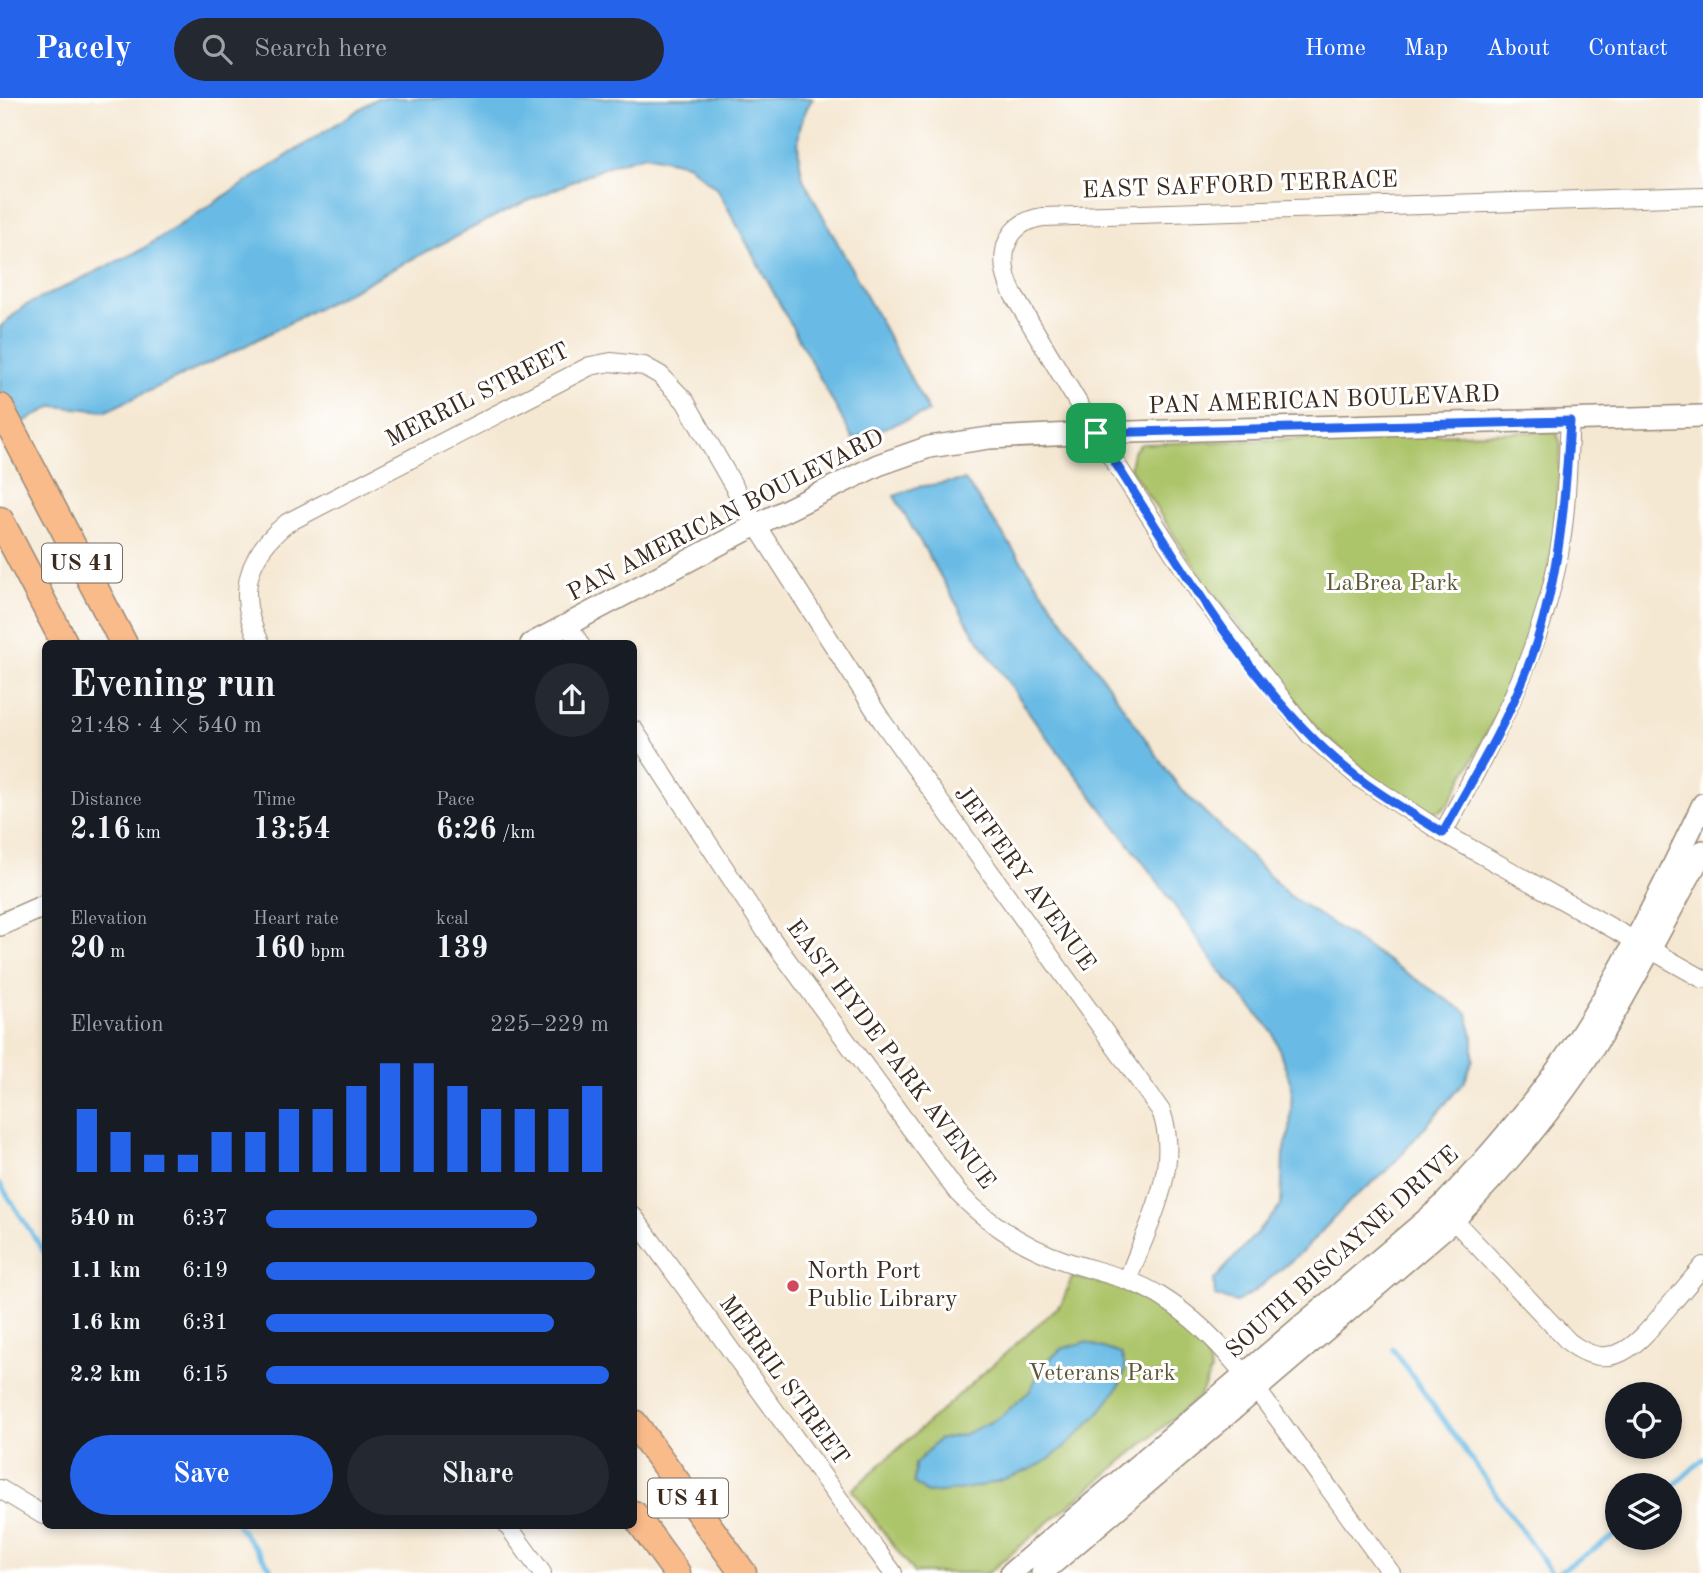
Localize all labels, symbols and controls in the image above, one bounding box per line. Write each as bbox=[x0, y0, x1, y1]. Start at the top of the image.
search box bbox=[174, 18, 664, 81]
icon: search bbox=[198, 30, 236, 68]
text: Pacely bbox=[35, 33, 132, 66]
text: Search here bbox=[254, 36, 387, 62]
text: Home bbox=[1305, 37, 1366, 61]
text: Map bbox=[1404, 37, 1448, 61]
text: About bbox=[1486, 37, 1550, 61]
text: Contact bbox=[1588, 37, 1668, 61]
street label: EAST SAFFORD TERRACE bbox=[1082, 168, 1398, 204]
street label: MERRIL STREET bbox=[382, 339, 574, 453]
street label: PAN AMERICAN BOULEVARD bbox=[1148, 383, 1500, 419]
pin bbox=[1066, 403, 1126, 463]
icon: arrive bbox=[1077, 414, 1115, 452]
street label: PAN AMERICAN BOULEVARD bbox=[564, 426, 888, 606]
road number: US 41 bbox=[42, 544, 122, 583]
park label: LaBrea Park bbox=[1325, 572, 1459, 596]
button: share bbox=[535, 663, 609, 737]
text: Evening run bbox=[70, 667, 276, 705]
text: 21:48 · 4 × 540 m bbox=[70, 714, 262, 737]
street label: JEFFERY AVENUE bbox=[949, 782, 1099, 976]
text: Distance bbox=[70, 791, 142, 810]
text: Time bbox=[253, 791, 296, 810]
text: Pace bbox=[436, 791, 475, 810]
text: 2.16 bbox=[70, 815, 131, 845]
text: 13:54 bbox=[253, 815, 331, 845]
text: 6:26 bbox=[436, 815, 497, 845]
text: km bbox=[131, 824, 161, 843]
text: /km bbox=[497, 824, 535, 843]
text: Elevation bbox=[70, 910, 147, 929]
text: Heart rate bbox=[253, 910, 338, 929]
text: kcal bbox=[436, 910, 469, 929]
street label: EAST HYDE PARK AVENUE bbox=[781, 916, 999, 1194]
text: 20 bbox=[70, 934, 105, 964]
text: 160 bbox=[253, 934, 305, 964]
text: 139 bbox=[436, 934, 488, 964]
text: m bbox=[105, 943, 125, 962]
text: bpm bbox=[305, 943, 345, 962]
text: Elevation bbox=[70, 1013, 164, 1036]
text: 225–229 m bbox=[490, 1013, 609, 1036]
street label: SOUTH BISCAYNE DRIVE bbox=[1222, 1143, 1464, 1363]
text: 540 m bbox=[70, 1207, 135, 1230]
text: 6:37 bbox=[182, 1207, 228, 1230]
text: 1.1 km bbox=[70, 1259, 141, 1282]
text: 6:19 bbox=[182, 1259, 228, 1282]
place label: North Port Public Library bbox=[807, 1260, 958, 1312]
marker: North Port Public Library bbox=[785, 1278, 801, 1294]
street label: MERRIL STREET bbox=[714, 1292, 852, 1470]
text: 1.6 km bbox=[70, 1311, 141, 1334]
text: 6:31 bbox=[182, 1311, 228, 1334]
park label: Veterans Park bbox=[1028, 1362, 1176, 1386]
text: 2.2 km bbox=[70, 1363, 141, 1386]
text: 6:15 bbox=[182, 1363, 228, 1386]
map controls bbox=[1605, 1382, 1682, 1550]
button: locate bbox=[1605, 1382, 1682, 1459]
button: Save bbox=[70, 1435, 333, 1515]
button: Share bbox=[347, 1435, 609, 1515]
button: layers bbox=[1605, 1473, 1682, 1550]
road number: US 41 bbox=[648, 1478, 728, 1518]

